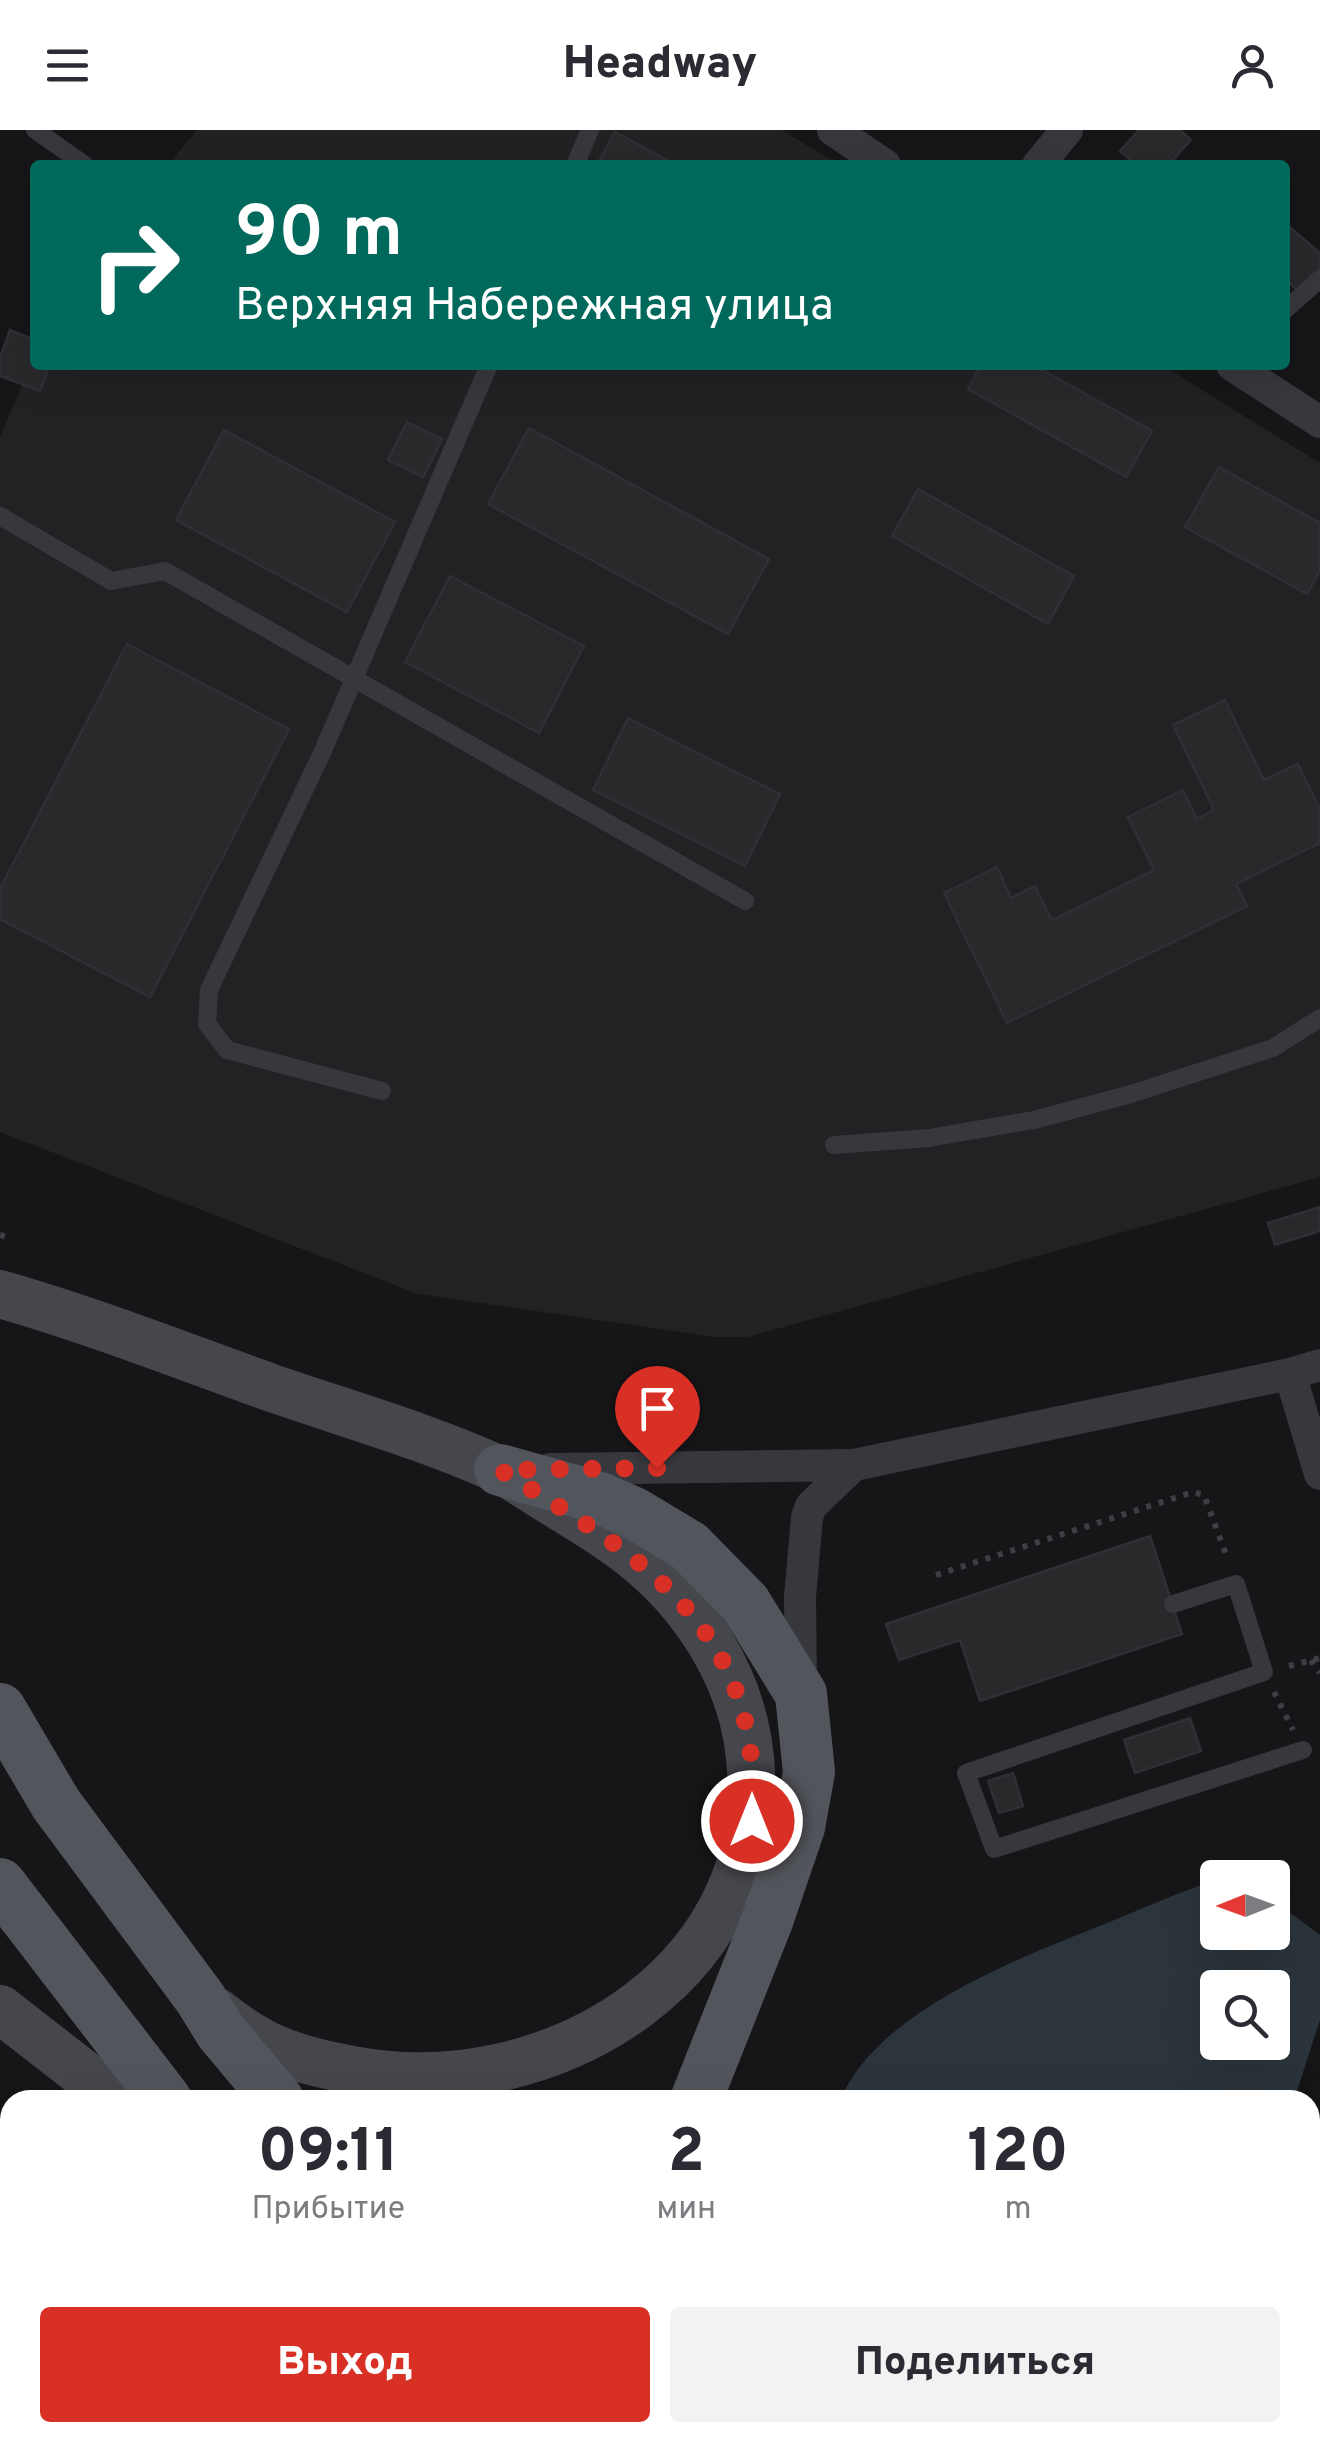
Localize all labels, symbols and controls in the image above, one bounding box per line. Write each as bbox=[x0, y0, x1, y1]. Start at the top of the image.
text: Headway bbox=[563, 37, 757, 94]
icon: menu bbox=[40, 38, 95, 93]
icon: person bbox=[1225, 38, 1280, 93]
text: 90 m bbox=[235, 192, 403, 281]
icon: right bbox=[70, 200, 200, 330]
text: Верхняя Набережная улица bbox=[235, 279, 834, 336]
pin bbox=[615, 1366, 700, 1469]
icon: arrive bbox=[630, 1381, 685, 1436]
position arrow bbox=[700, 1769, 804, 1873]
north arrow bbox=[1200, 1860, 1290, 1950]
map controls bbox=[1200, 1860, 1290, 2060]
button: search bbox=[1200, 1970, 1290, 2060]
text: 09:11 bbox=[258, 2117, 399, 2193]
text: 2 bbox=[668, 2117, 705, 2193]
text: 120 bbox=[968, 2117, 1069, 2193]
text: Прибытие bbox=[251, 2190, 405, 2230]
text: мин bbox=[656, 2190, 716, 2230]
text: m bbox=[1004, 2190, 1032, 2230]
button: Выход bbox=[40, 2307, 650, 2422]
button: Поделиться bbox=[670, 2307, 1280, 2422]

